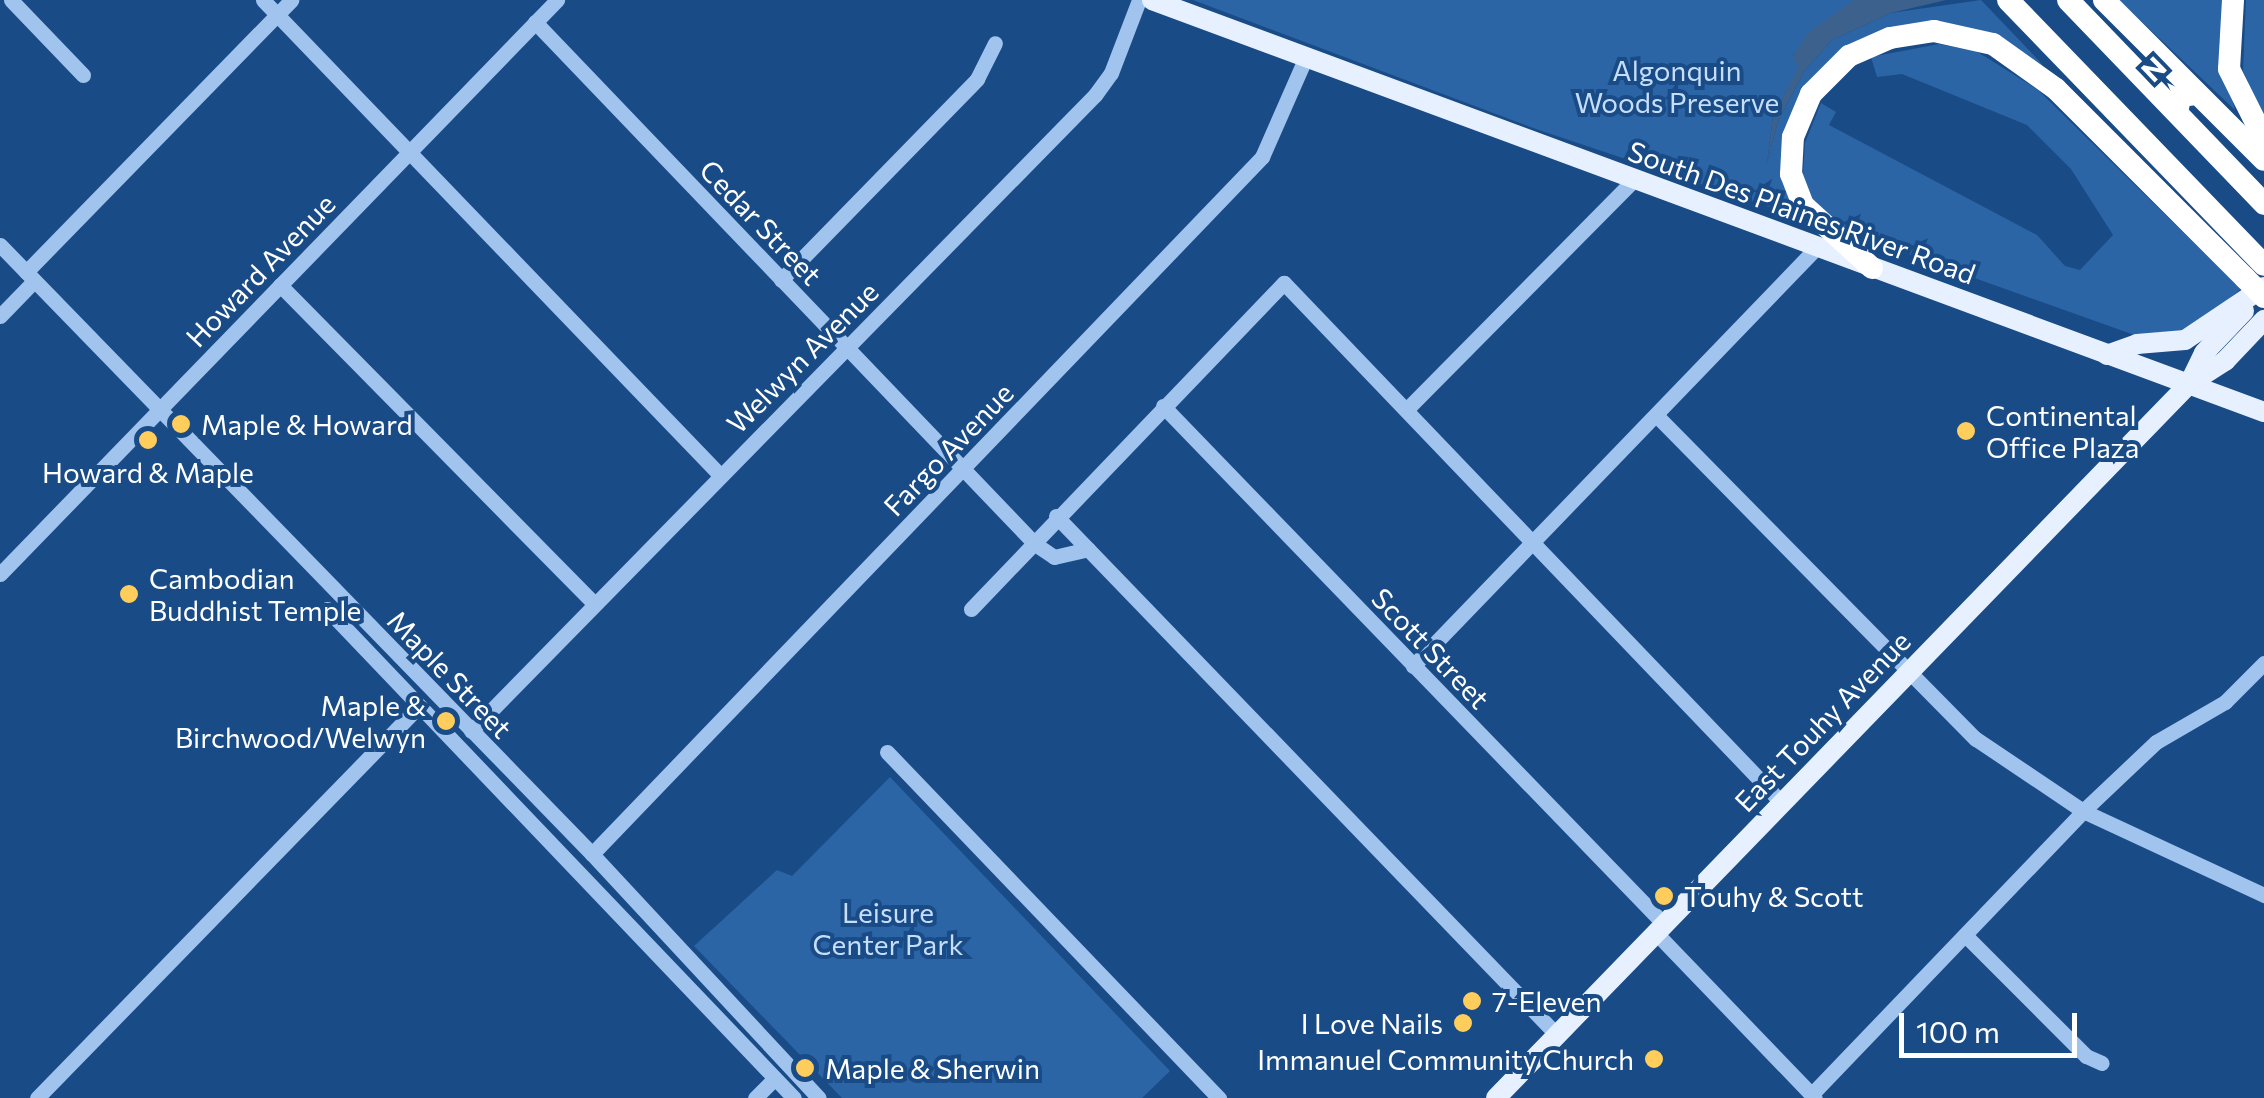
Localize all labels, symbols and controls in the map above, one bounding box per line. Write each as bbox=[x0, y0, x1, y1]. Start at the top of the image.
north arrow bbox=[2124, 40, 2224, 140]
text: N bbox=[2134, 49, 2173, 88]
park label: Algonquin Woods Preserve bbox=[1575, 53, 1779, 119]
street label: South Des Plaines River Road bbox=[1624, 133, 1980, 291]
street label: Cedar Street bbox=[693, 153, 829, 291]
street label: Howard Avenue bbox=[179, 187, 341, 353]
street label: Welwyn Avenue bbox=[719, 274, 885, 440]
street label: Fargo Avenue bbox=[876, 376, 1020, 522]
place label: Continental Office Plaza bbox=[1986, 398, 2139, 464]
place label: Maple & Howard bbox=[201, 407, 413, 441]
marker: Maple & Howard bbox=[170, 413, 192, 435]
marker: Continental Office Plaza bbox=[1955, 420, 1977, 442]
marker: Howard & Maple bbox=[137, 429, 159, 451]
place label: Howard & Maple bbox=[42, 455, 254, 489]
place label: Cambodian Buddhist Temple bbox=[149, 561, 361, 627]
street label: Scott Street bbox=[1365, 581, 1497, 715]
marker: Cambodian Buddhist Temple bbox=[118, 583, 140, 605]
street label: Maple Street bbox=[381, 603, 519, 745]
street label: East Touhy Avenue bbox=[1727, 624, 1917, 818]
place label: Maple & Birchwood/Welwyn bbox=[175, 688, 426, 754]
marker: Maple & Birchwood/Welwyn bbox=[435, 710, 457, 732]
place label: Touhy & Scott bbox=[1684, 879, 1863, 913]
marker: Touhy & Scott bbox=[1653, 885, 1675, 907]
park label: Leisure Center Park bbox=[812, 895, 964, 961]
place label: 7-Eleven bbox=[1492, 984, 1601, 1018]
marker: 7-Eleven bbox=[1461, 990, 1483, 1012]
scale bar bbox=[1904, 993, 2082, 1055]
place label: I Love Nails bbox=[1301, 1006, 1443, 1040]
marker: I Love Nails bbox=[1452, 1012, 1474, 1034]
text: 100 m bbox=[1916, 1012, 2000, 1049]
place label: Immanuel Community Church bbox=[1257, 1042, 1634, 1076]
marker: Immanuel Community Church bbox=[1643, 1048, 1665, 1070]
place label: Maple & Sherwin bbox=[825, 1051, 1040, 1085]
marker: Maple & Sherwin bbox=[794, 1057, 816, 1079]

